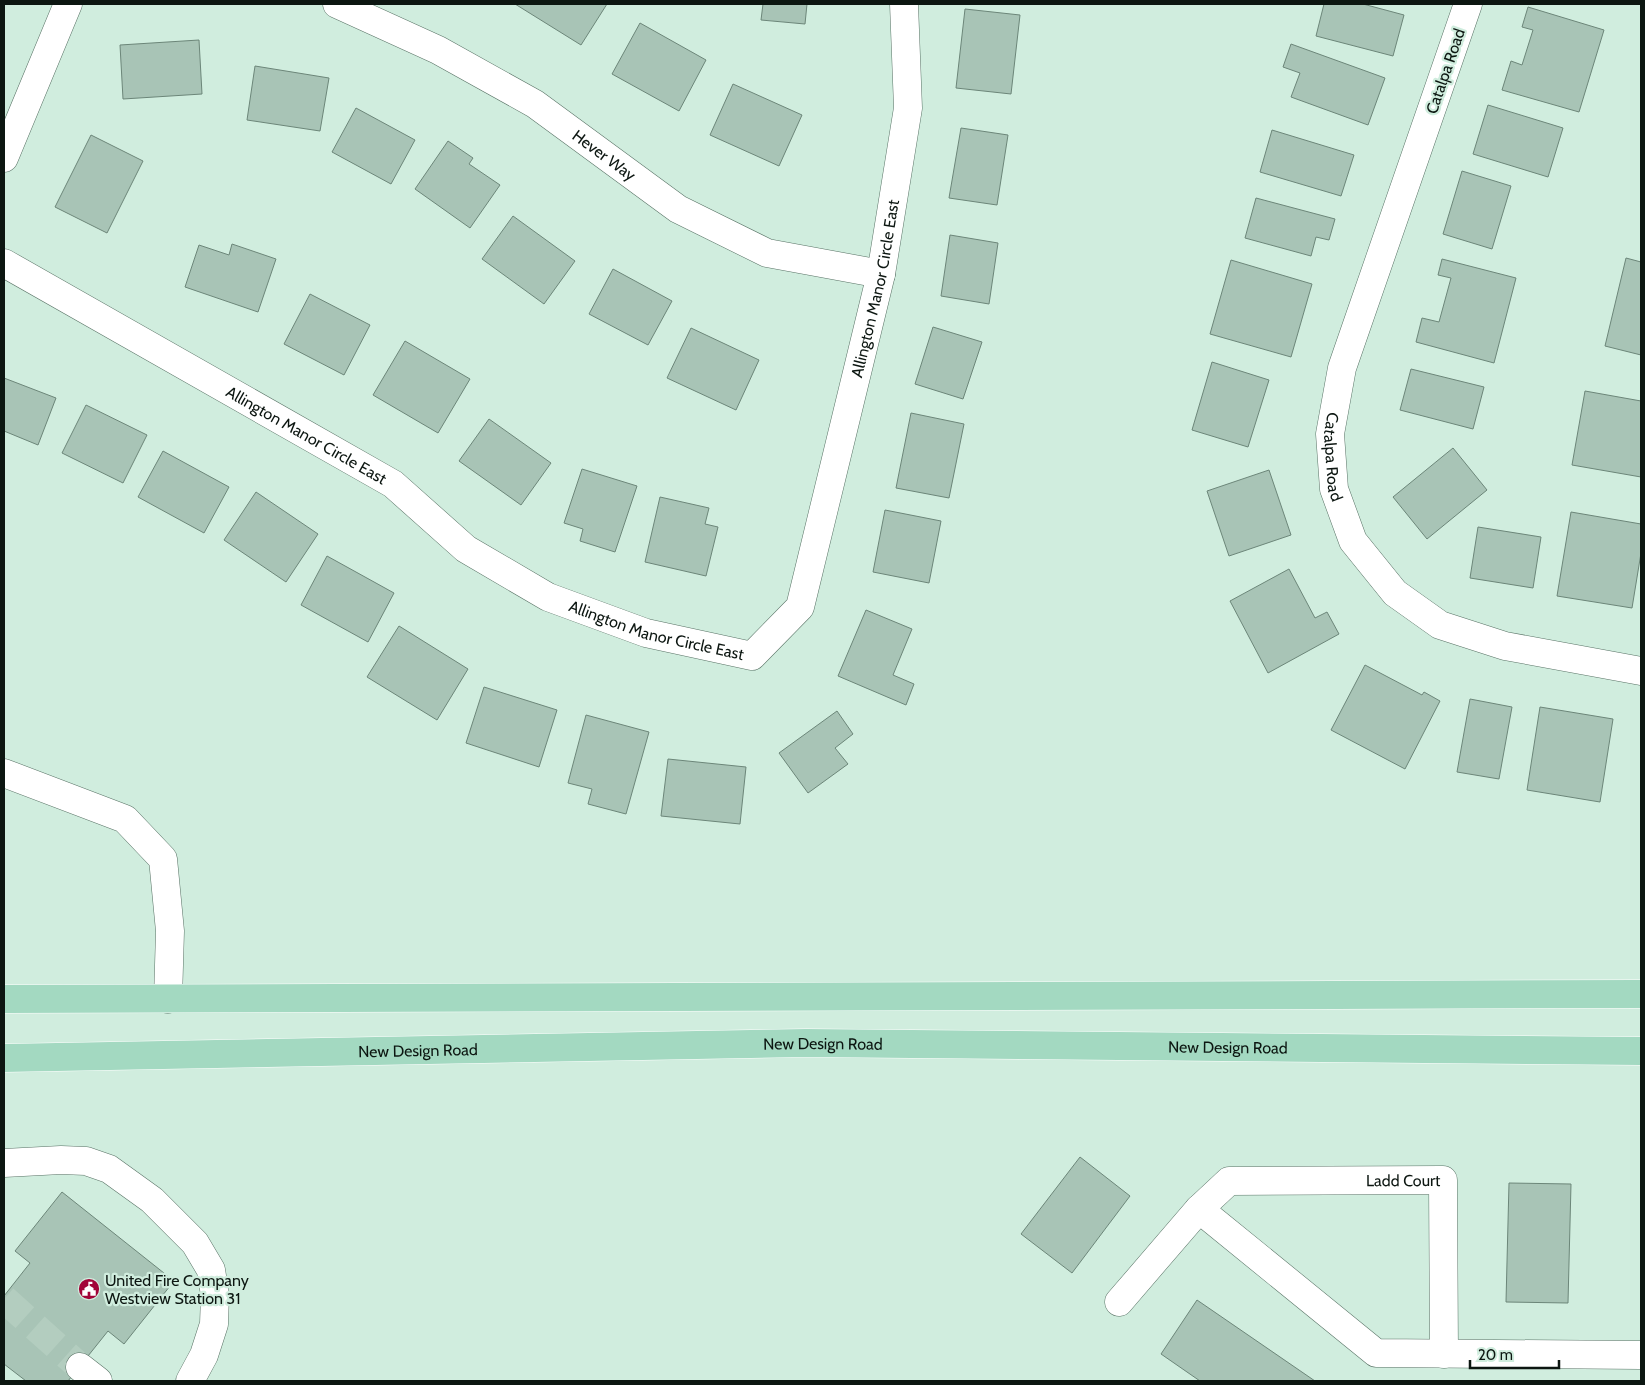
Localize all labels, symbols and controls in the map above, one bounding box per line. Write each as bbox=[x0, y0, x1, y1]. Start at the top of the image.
street label: Catalpa Road bbox=[1422, 26, 1469, 116]
street label: Hever Way bbox=[569, 126, 639, 185]
street label: Allington Manor Circle East bbox=[847, 198, 903, 379]
street label: Allington Manor Circle East bbox=[223, 382, 390, 489]
street label: Catalpa Road bbox=[1320, 411, 1347, 504]
street label: Allington Manor Circle East bbox=[566, 597, 746, 664]
street label: New Design Road bbox=[763, 1034, 883, 1054]
street label: New Design Road bbox=[1168, 1037, 1288, 1058]
street label: New Design Road bbox=[358, 1040, 478, 1061]
street label: Ladd Court bbox=[1366, 1171, 1441, 1190]
place label: United Fire Company Westview Station 31 bbox=[105, 1271, 249, 1308]
public building icon: United Fire Company Westview Station 31 bbox=[77, 1277, 101, 1301]
scale bar bbox=[1470, 1338, 1559, 1370]
text: 20 m bbox=[1478, 1346, 1513, 1364]

